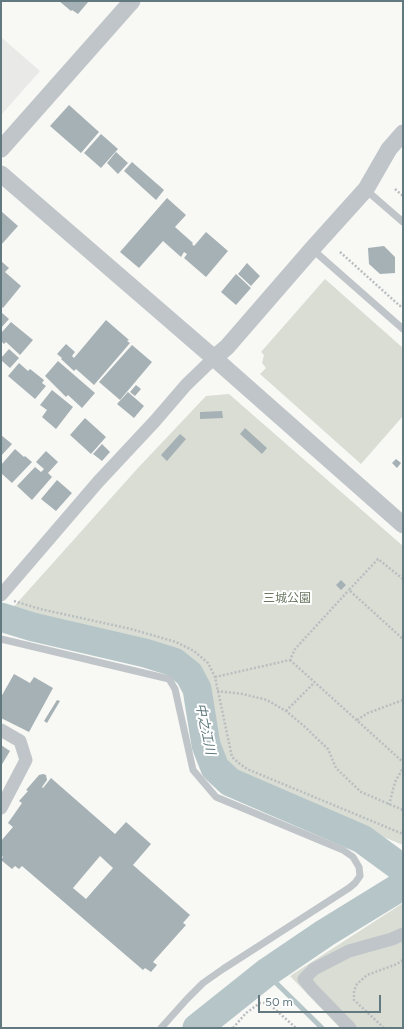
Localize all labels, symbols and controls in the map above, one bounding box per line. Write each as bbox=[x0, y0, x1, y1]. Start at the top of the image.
park label: 三城公園 bbox=[263, 591, 311, 605]
water label: 中之江川 bbox=[192, 702, 218, 756]
scale bar bbox=[260, 987, 383, 1013]
text: 50 m bbox=[265, 995, 293, 1009]

